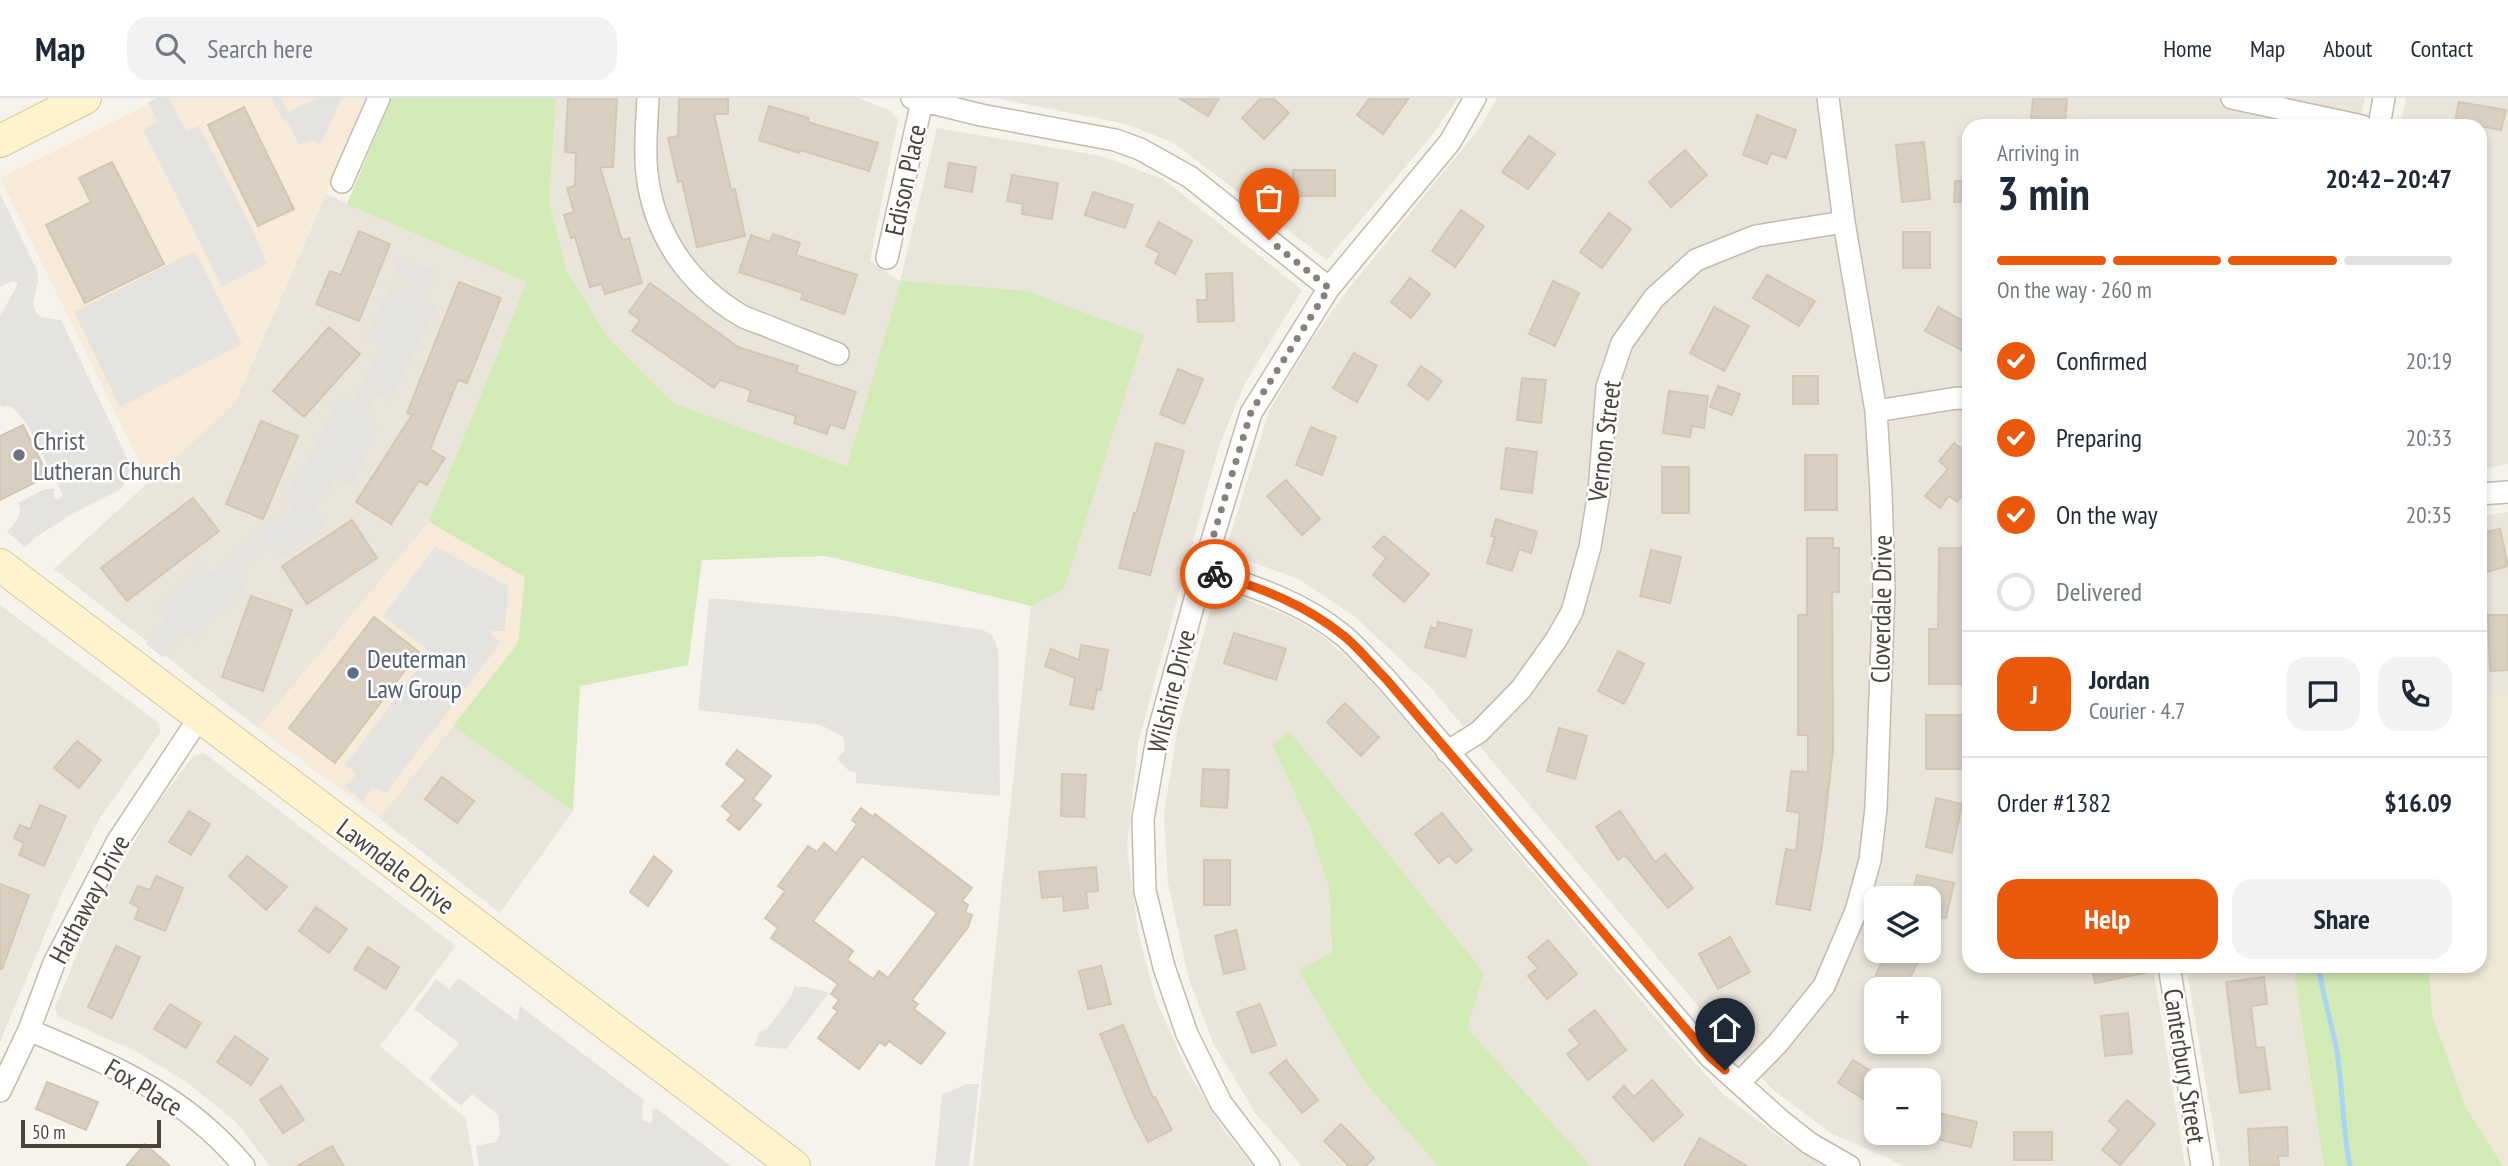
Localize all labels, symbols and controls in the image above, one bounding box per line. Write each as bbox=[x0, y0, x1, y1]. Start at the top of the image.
search box bbox=[127, 17, 617, 80]
text: Map bbox=[35, 27, 85, 70]
icon: search bbox=[151, 29, 189, 67]
text: Search here bbox=[207, 32, 313, 65]
text: Home bbox=[2163, 33, 2212, 64]
text: Map bbox=[2250, 33, 2285, 64]
text: About bbox=[2323, 33, 2372, 64]
text: Contact bbox=[2410, 33, 2473, 64]
street label: Edison Place bbox=[877, 121, 933, 239]
text: Arriving in bbox=[1997, 138, 2079, 167]
text: 20:42–20:47 bbox=[2325, 162, 2452, 195]
text: 3 min bbox=[1997, 163, 2090, 223]
pin bbox=[1239, 168, 1299, 240]
icon: bag bbox=[1250, 179, 1288, 217]
text: On the way · 260 m bbox=[1997, 275, 2152, 304]
icon: check bbox=[1997, 342, 2035, 380]
text: Confirmed bbox=[2056, 344, 2147, 377]
text: 20:19 bbox=[2406, 346, 2452, 375]
street label: Vernon Street bbox=[1580, 378, 1628, 505]
icon: check bbox=[1997, 419, 2035, 457]
text: Preparing bbox=[2056, 421, 2142, 454]
text: 20:33 bbox=[2406, 423, 2452, 452]
place label: Christ Lutheran Church bbox=[33, 424, 181, 487]
marker: Christ Lutheran Church bbox=[11, 447, 27, 463]
icon: check bbox=[1997, 496, 2035, 534]
text: On the way bbox=[2056, 498, 2158, 531]
text: 20:35 bbox=[2406, 500, 2452, 529]
street label: Cloverdale Drive bbox=[1863, 535, 1899, 683]
courier bbox=[1180, 539, 1250, 609]
icon: bike bbox=[1196, 555, 1234, 593]
text: Delivered bbox=[2056, 575, 2142, 608]
street label: Wilshire Drive bbox=[1140, 626, 1202, 756]
place label: Deuterman Law Group bbox=[367, 642, 466, 705]
button: chat bbox=[2286, 657, 2360, 731]
button: phone bbox=[2378, 657, 2452, 731]
text: Jordan bbox=[2089, 663, 2150, 696]
marker: Deuterman Law Group bbox=[345, 665, 361, 681]
text: J bbox=[2030, 678, 2038, 711]
text: Courier · 4.7 bbox=[2089, 696, 2185, 725]
text: Order #1382 bbox=[1997, 786, 2112, 819]
text: $16.09 bbox=[2384, 786, 2452, 819]
street label: Lawndale Drive bbox=[331, 811, 461, 921]
street label: Hathaway Drive bbox=[41, 829, 137, 969]
button: Help bbox=[1997, 879, 2218, 959]
button: Share bbox=[2232, 879, 2452, 959]
map controls bbox=[1864, 886, 1941, 1145]
button: layers bbox=[1864, 886, 1941, 963]
button: + bbox=[1864, 977, 1941, 1054]
street label: Canterbury Street bbox=[2156, 986, 2214, 1146]
pin bbox=[1695, 998, 1755, 1070]
icon: home bbox=[1706, 1009, 1744, 1047]
street label: Fox Place bbox=[99, 1051, 189, 1123]
button: − bbox=[1864, 1068, 1941, 1145]
scale bar bbox=[21, 1117, 161, 1149]
text: 50 m bbox=[32, 1120, 66, 1144]

